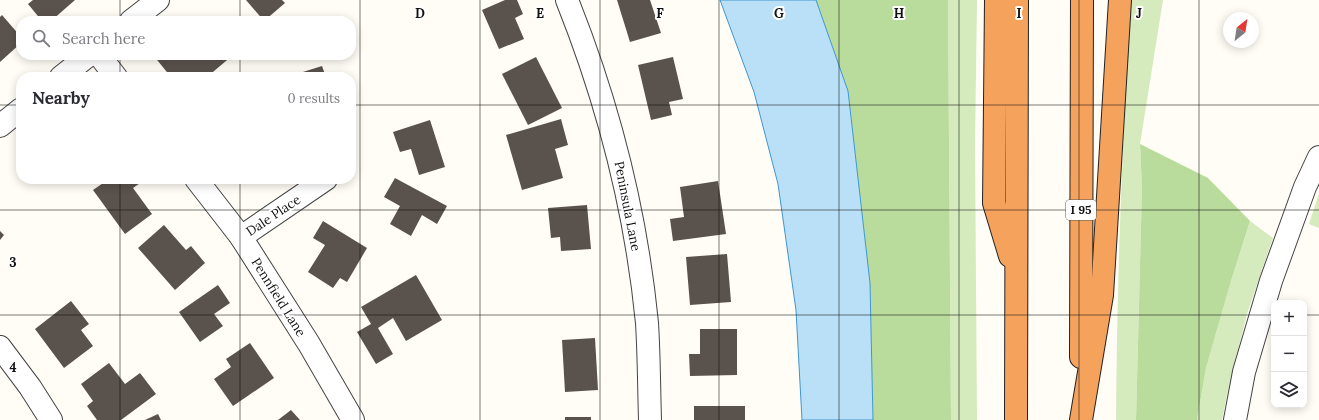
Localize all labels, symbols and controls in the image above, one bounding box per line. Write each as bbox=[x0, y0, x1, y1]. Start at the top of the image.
text: D bbox=[415, 5, 425, 22]
text: E bbox=[536, 5, 544, 22]
text: F bbox=[656, 5, 664, 22]
text: G bbox=[774, 5, 784, 22]
text: H bbox=[894, 5, 904, 22]
text: I bbox=[1016, 5, 1022, 22]
text: J bbox=[1136, 5, 1142, 22]
north arrow bbox=[1223, 12, 1259, 48]
search box bbox=[16, 16, 356, 60]
icon: search bbox=[30, 27, 52, 49]
text: Search here bbox=[62, 29, 145, 48]
text: Nearby bbox=[32, 87, 90, 109]
text: 0 results bbox=[288, 90, 340, 107]
street label: Peninsula Lane bbox=[610, 160, 645, 252]
street label: Dale Place bbox=[243, 191, 304, 240]
road number: I 95 bbox=[1066, 200, 1096, 220]
text: 3 bbox=[9, 254, 17, 271]
street label: Pennfield Lane bbox=[248, 255, 310, 340]
map controls bbox=[1271, 300, 1307, 408]
button: + bbox=[1271, 300, 1307, 336]
button: − bbox=[1271, 336, 1307, 372]
text: 4 bbox=[9, 359, 17, 376]
button: layers bbox=[1271, 372, 1307, 408]

